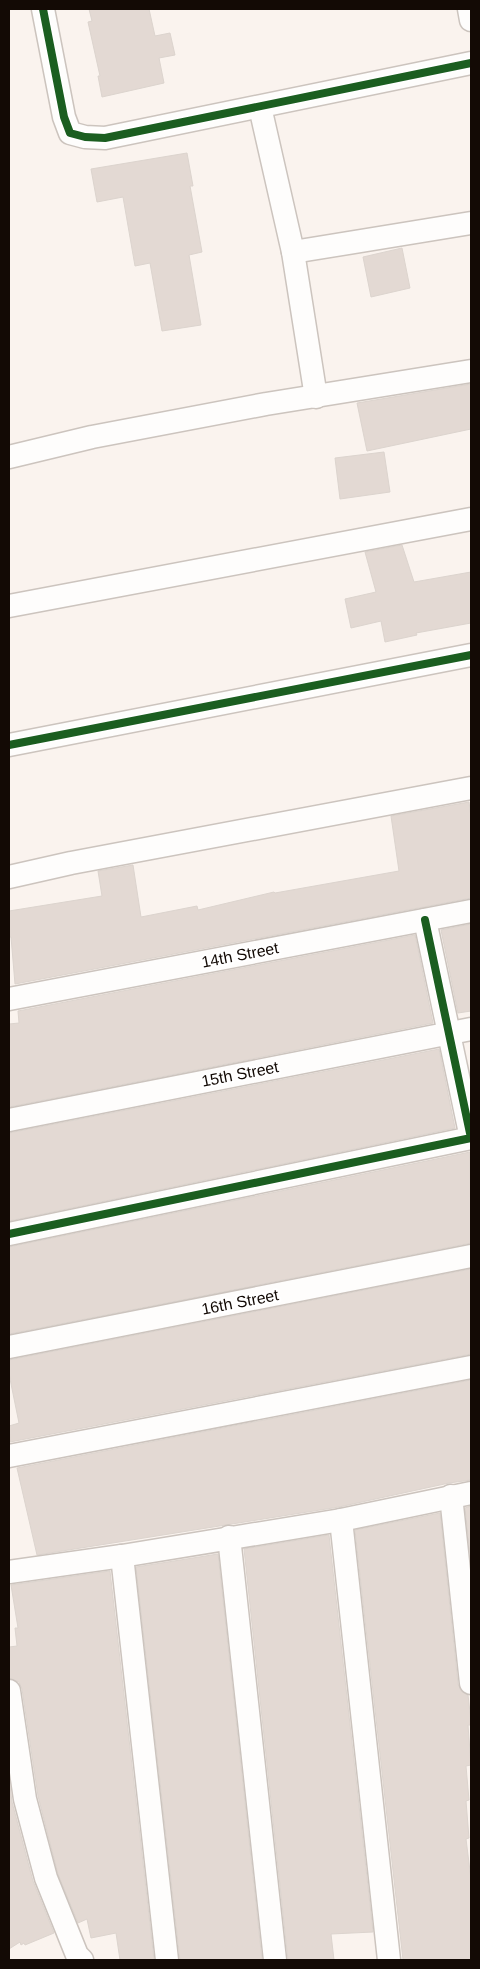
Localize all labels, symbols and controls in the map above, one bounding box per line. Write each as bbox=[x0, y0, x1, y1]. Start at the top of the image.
street label: 14th Street bbox=[200, 939, 281, 971]
street label: 15th Street bbox=[200, 1058, 281, 1090]
street label: 16th Street bbox=[200, 1286, 281, 1318]

